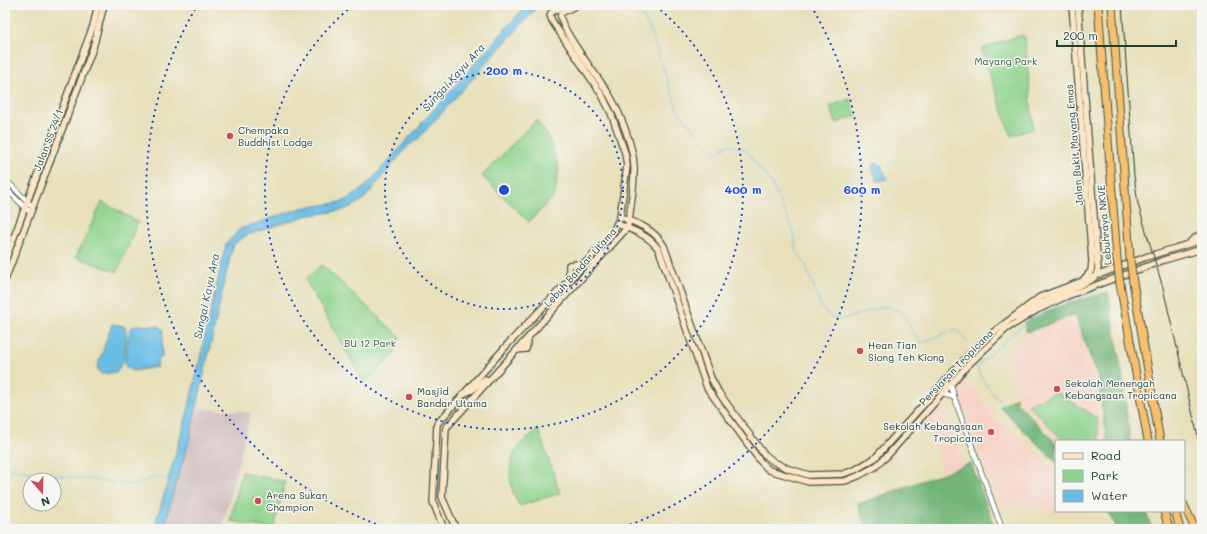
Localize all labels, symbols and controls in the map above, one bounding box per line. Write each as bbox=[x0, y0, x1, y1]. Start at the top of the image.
scale bar bbox=[1057, 22, 1176, 48]
text: 200 m bbox=[1063, 27, 1098, 43]
water label: Sungai Kayu Ara bbox=[418, 39, 488, 114]
park label: Mayang Park bbox=[975, 54, 1037, 68]
text: 200 m bbox=[486, 62, 522, 78]
street label: Jalan Bukit Mayang Emas bbox=[1062, 84, 1086, 206]
street label: Jalan SS 24/1 bbox=[30, 107, 66, 173]
place label: Chempaka Buddhist Lodge bbox=[238, 123, 313, 149]
marker: Chempaka Buddhist Lodge bbox=[225, 131, 235, 141]
text: 400 m bbox=[725, 181, 761, 197]
text: 600 m bbox=[844, 181, 880, 197]
centre of rings bbox=[497, 183, 511, 197]
street label: Lebuhraya NKVE bbox=[1093, 184, 1114, 266]
street label: Lebuh Bandar Utama bbox=[541, 224, 619, 310]
water label: Sungai Kayu Ara bbox=[190, 252, 222, 340]
street label: Persiaran Tropicana bbox=[916, 326, 996, 408]
park label: BU 12 Park bbox=[344, 336, 396, 350]
place label: Hean Tian Siong Teh Kiong bbox=[868, 338, 944, 364]
marker: Hean Tian Siong Teh Kiong bbox=[855, 346, 865, 356]
place label: Sekolah Menengah Kebangsaan Tropicana bbox=[1065, 376, 1177, 402]
place label: Masjid Bandar Utama bbox=[417, 384, 487, 410]
marker: Sekolah Menengah Kebangsaan Tropicana bbox=[1052, 384, 1062, 394]
marker: Masjid Bandar Utama bbox=[404, 392, 414, 402]
place label: Sekolah Kebangsaan Tropicana bbox=[883, 419, 983, 445]
marker: Sekolah Kebangsaan Tropicana bbox=[986, 427, 996, 437]
legend bbox=[1055, 440, 1185, 512]
text: Road bbox=[1091, 447, 1121, 463]
text: Park bbox=[1091, 467, 1118, 483]
north arrow bbox=[22, 472, 62, 512]
text: Water bbox=[1091, 487, 1128, 503]
place label: Arena Sukan Champion bbox=[266, 488, 327, 514]
text: N bbox=[39, 493, 52, 510]
marker: Arena Sukan Champion bbox=[253, 496, 263, 506]

